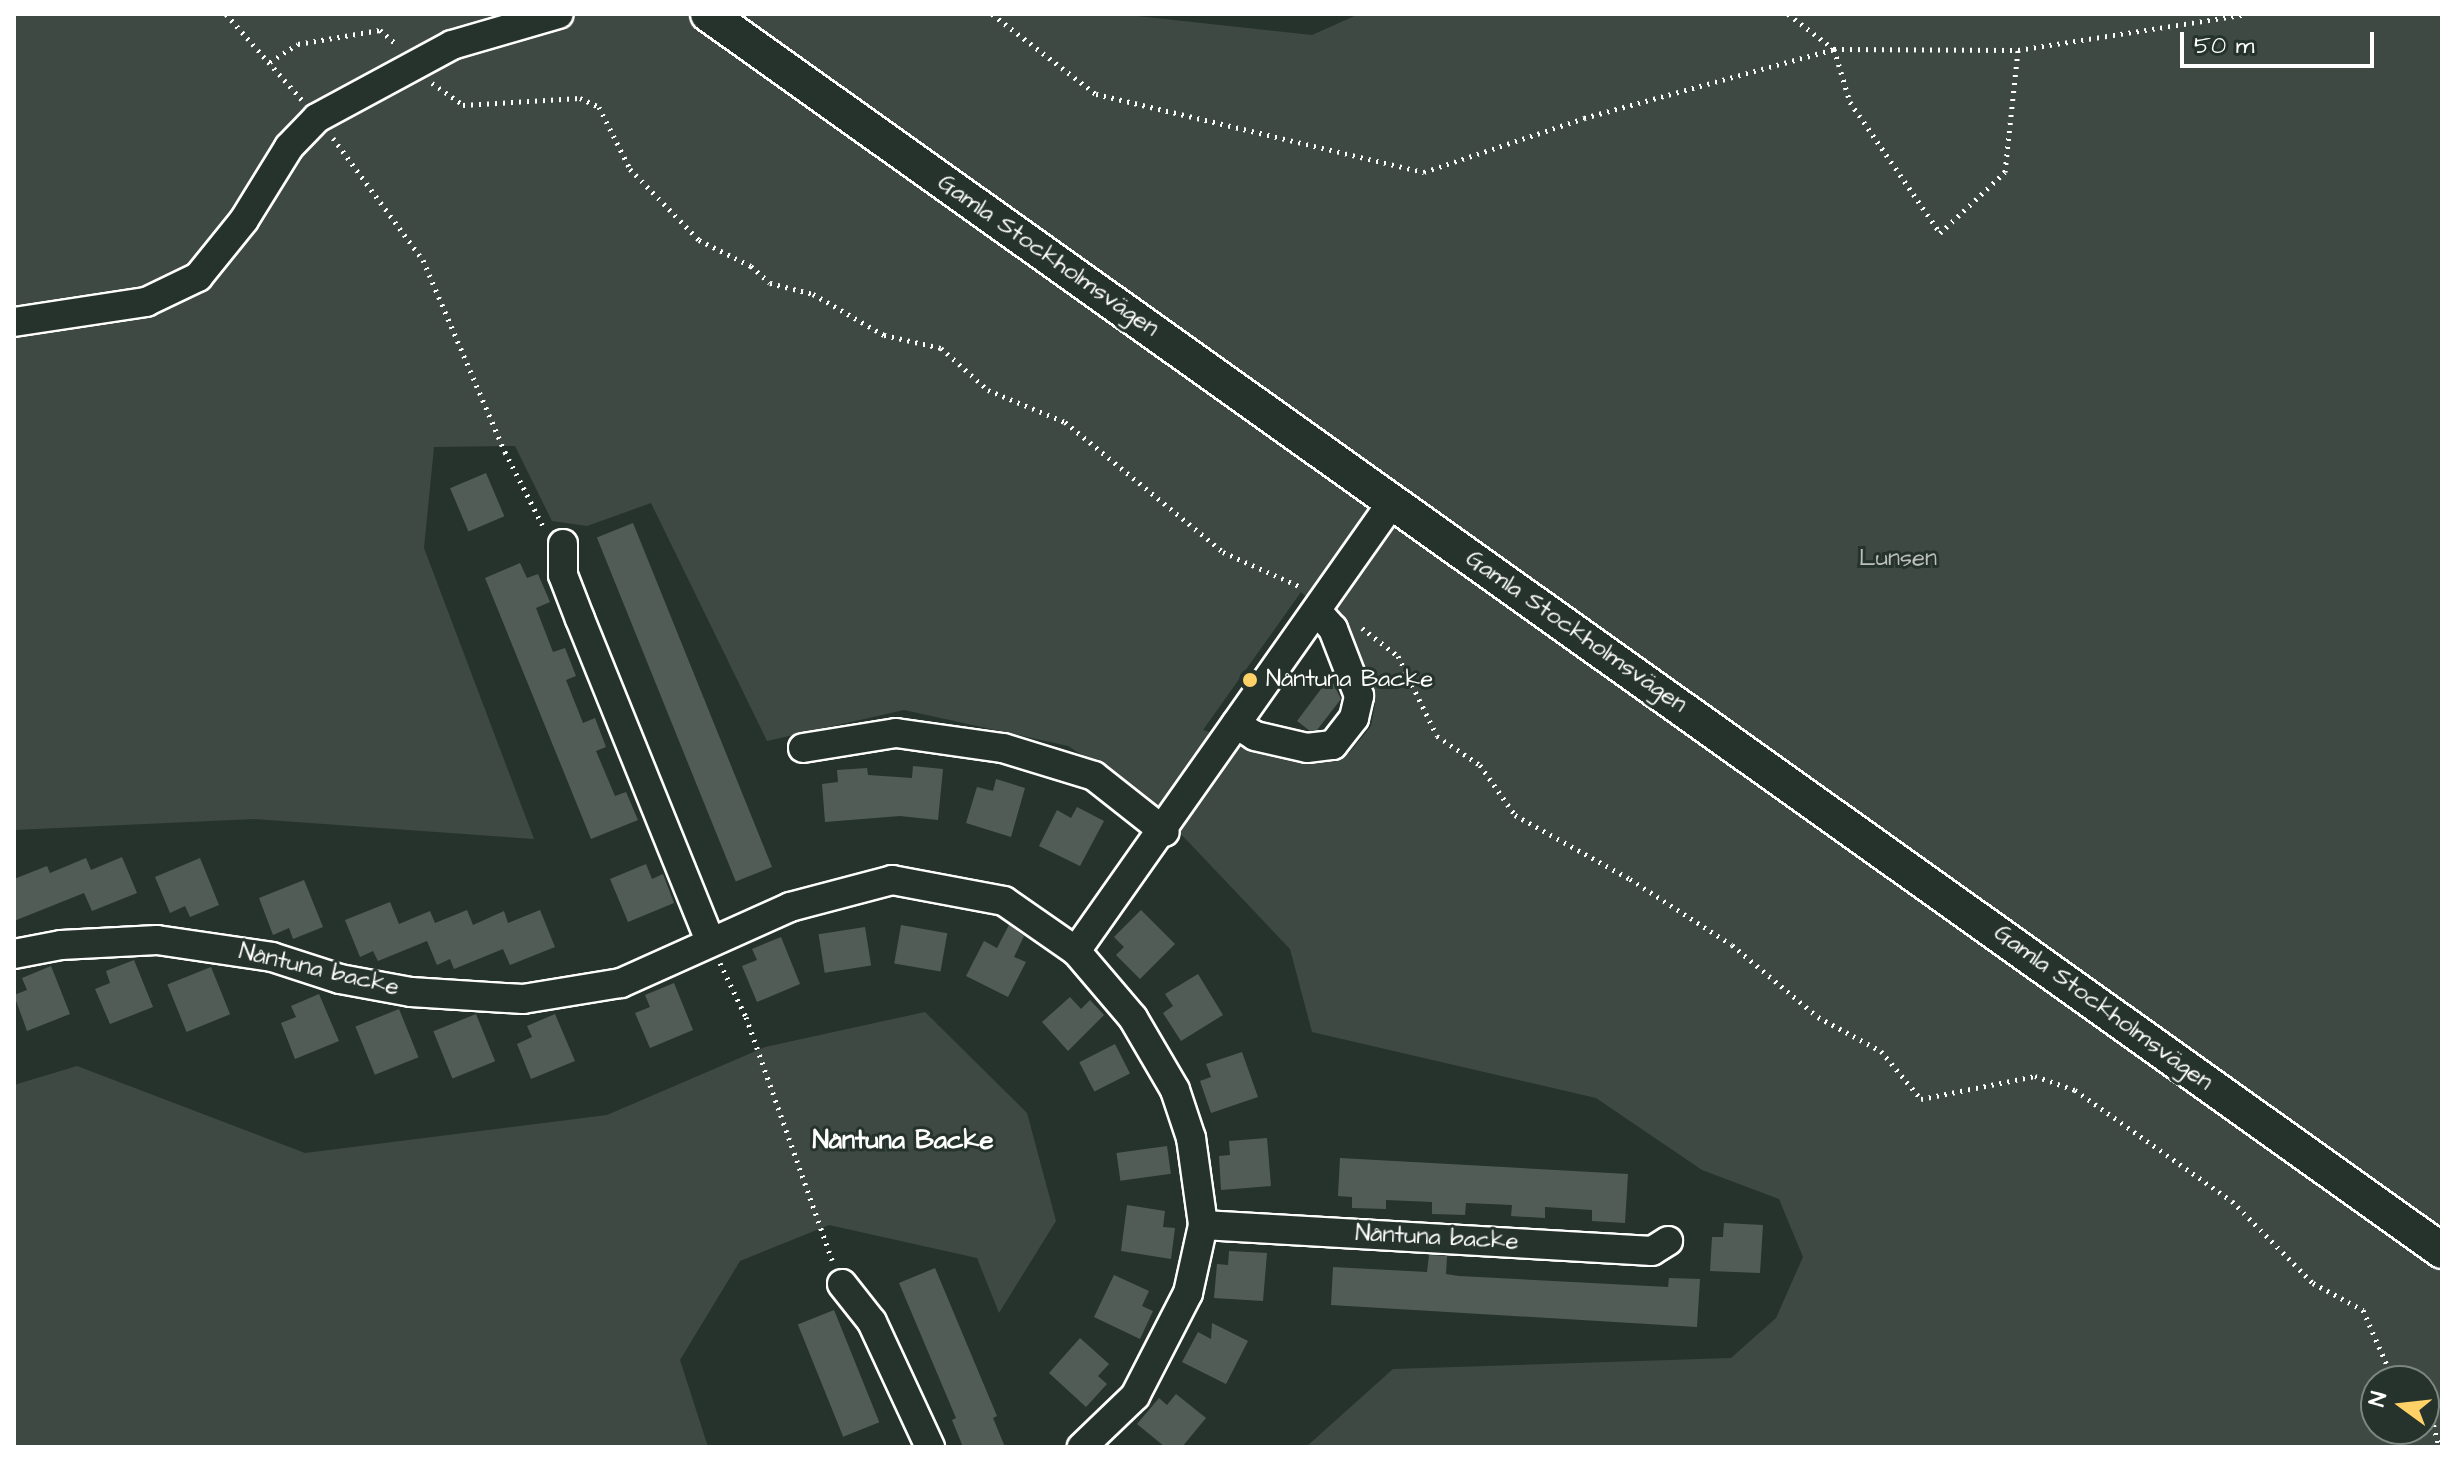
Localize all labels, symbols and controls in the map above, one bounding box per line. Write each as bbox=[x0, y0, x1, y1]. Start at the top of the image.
scale bar bbox=[2184, 16, 2378, 66]
text: 50 m bbox=[2194, 29, 2254, 63]
street label: Gamla Stockholmsvägen bbox=[932, 169, 1164, 343]
street label: Gamla Stockholmsvägen bbox=[1460, 545, 1692, 719]
park label: Lunsen bbox=[1859, 545, 1937, 573]
place label: Nåntuna Backe bbox=[1266, 666, 1433, 694]
marker: Nåntuna Backe bbox=[1241, 671, 1259, 689]
street label: Gamla Stockholmsvägen bbox=[1988, 919, 2218, 1097]
street label: Nåntuna backe bbox=[236, 938, 402, 1002]
district label: Nåntuna Backe bbox=[812, 1125, 994, 1157]
street label: Nåntuna backe bbox=[1355, 1219, 1519, 1257]
north arrow bbox=[2360, 1365, 2440, 1445]
text: N bbox=[2362, 1389, 2395, 1410]

